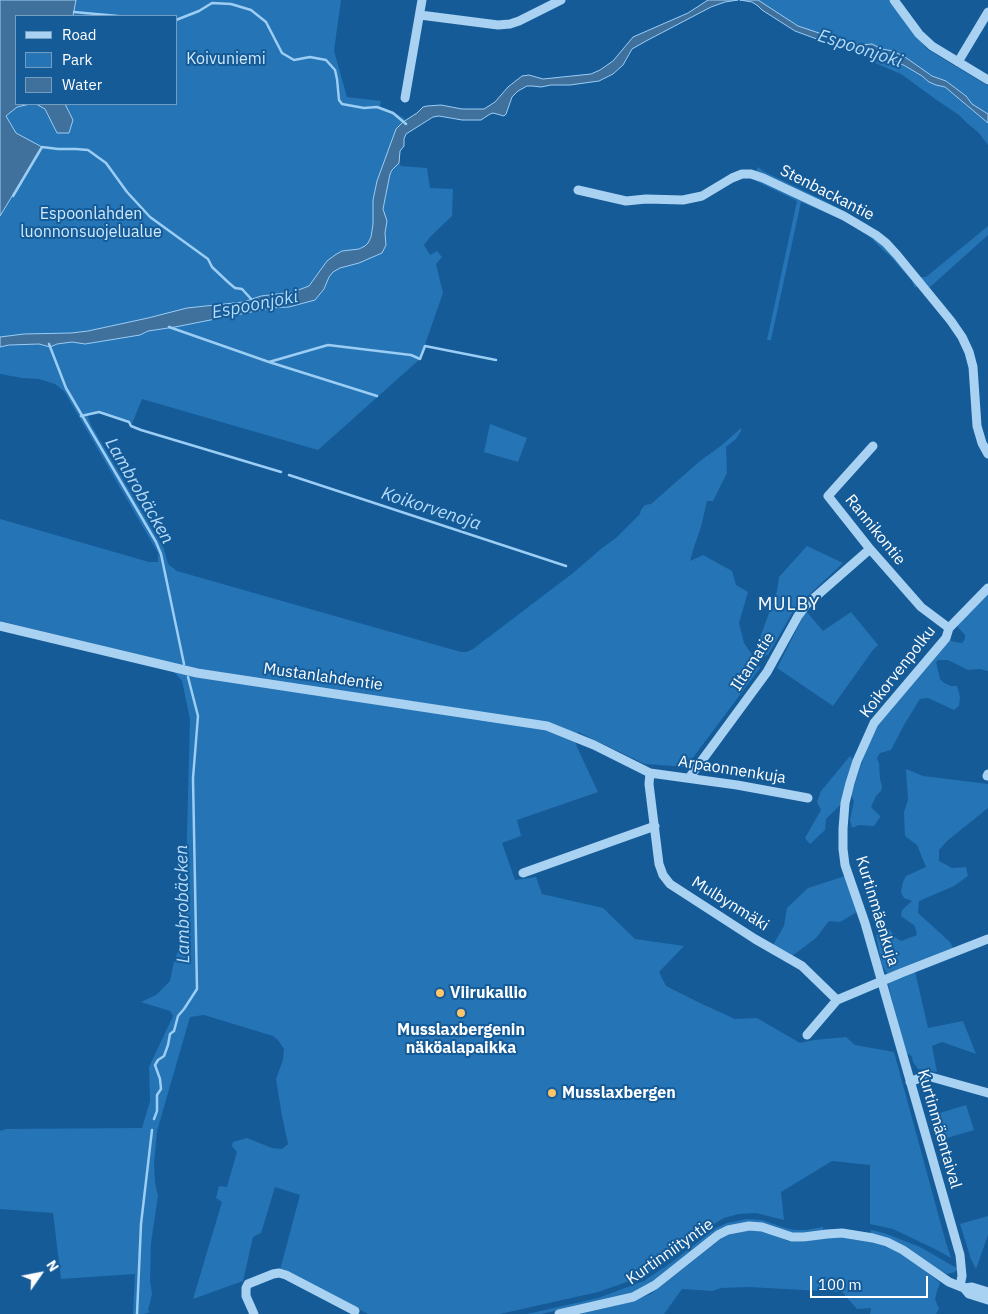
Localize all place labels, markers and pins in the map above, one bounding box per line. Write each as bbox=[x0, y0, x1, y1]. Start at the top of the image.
place label: Viirukallio bbox=[450, 983, 527, 1003]
marker: Viirukallio bbox=[434, 987, 446, 999]
marker: Musslaxbergenin näköalapaikka bbox=[455, 1007, 467, 1019]
place label: Musslaxbergenin näköalapaikka bbox=[397, 1020, 525, 1058]
place label: Musslaxbergen bbox=[562, 1083, 676, 1103]
marker: Musslaxbergen bbox=[546, 1087, 558, 1099]

